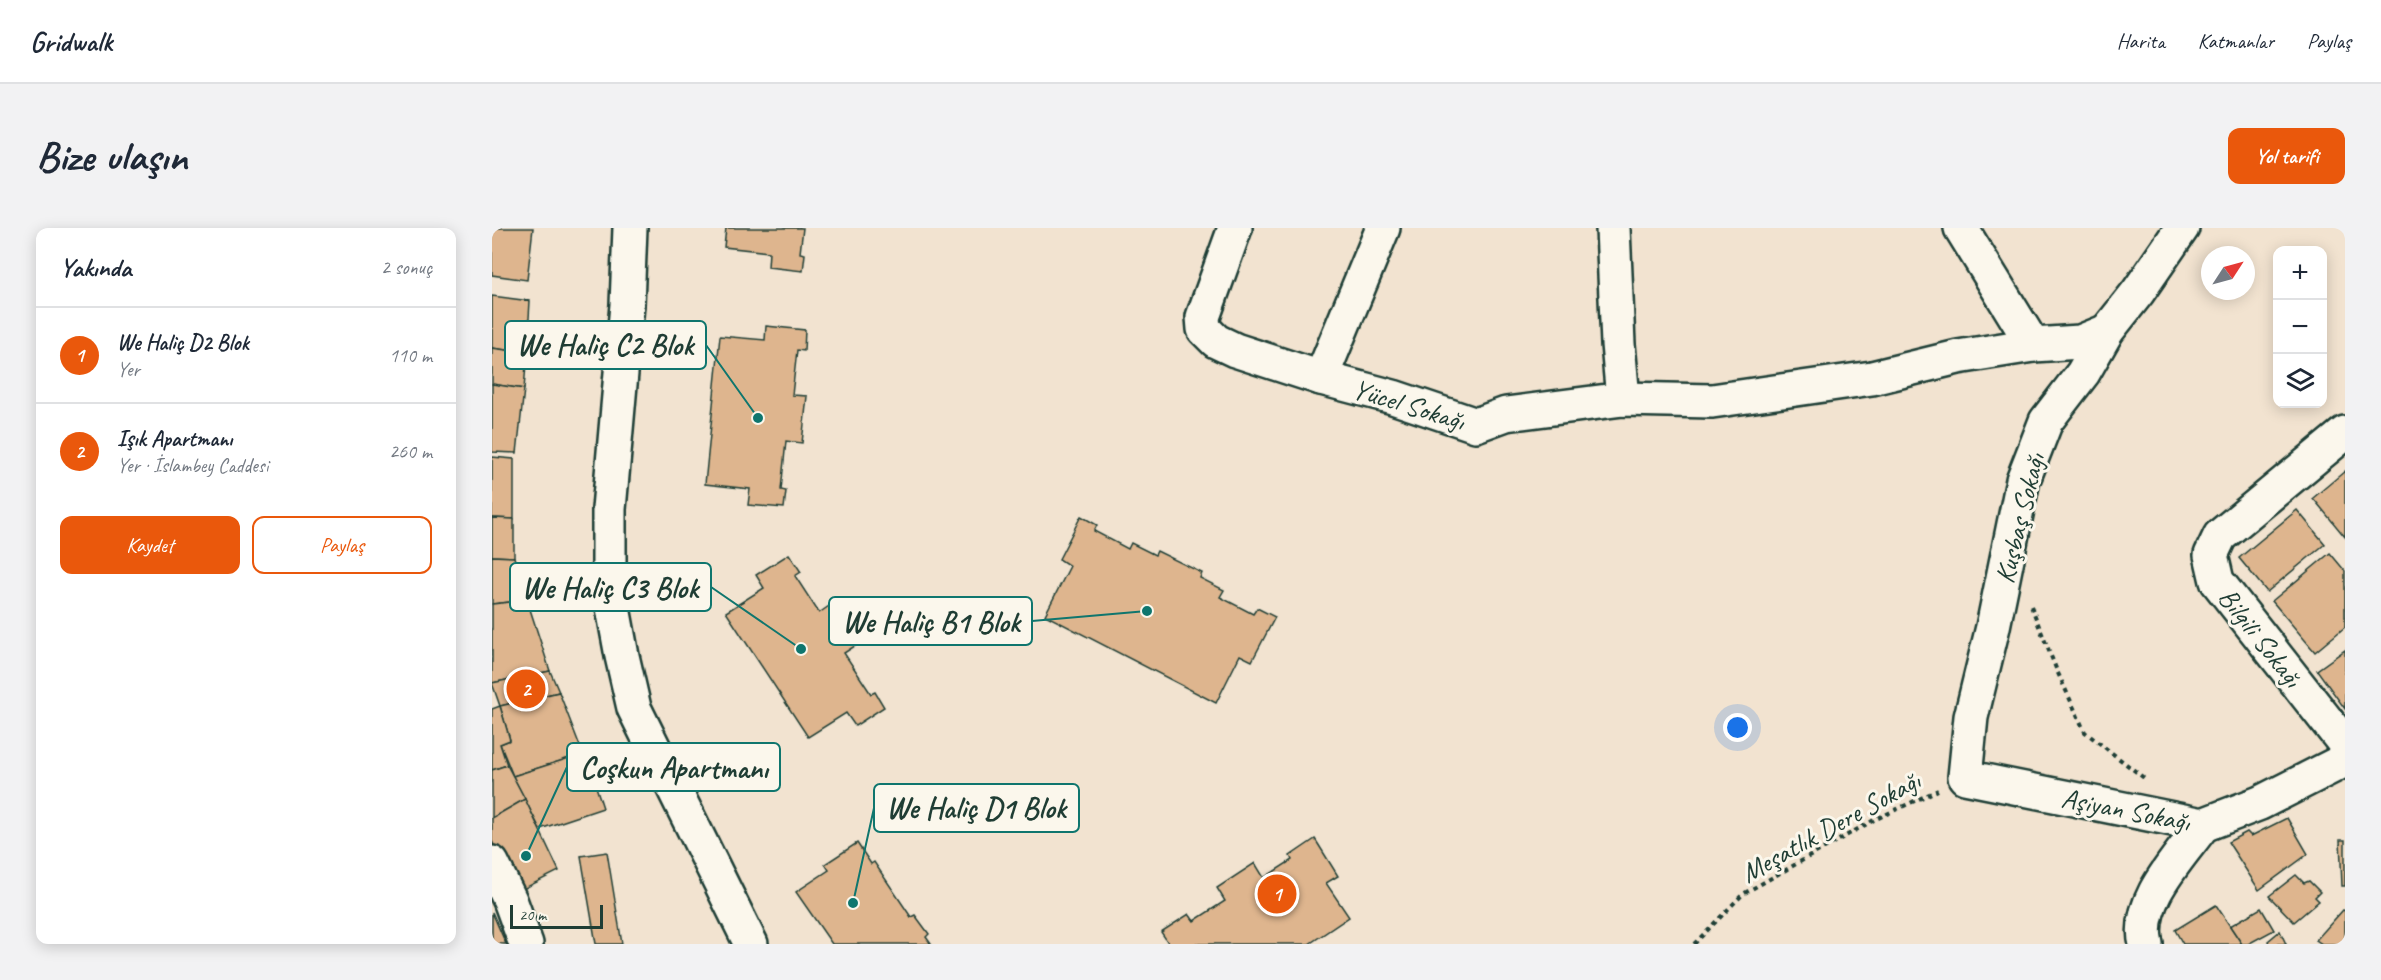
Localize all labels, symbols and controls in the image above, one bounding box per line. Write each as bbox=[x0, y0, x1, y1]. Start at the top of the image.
text: Gridwalk bbox=[30, 24, 112, 59]
text: Harita bbox=[2117, 28, 2165, 54]
text: Katmanlar bbox=[2198, 28, 2274, 54]
text: Paylaş bbox=[2307, 28, 2351, 54]
button: Yol tarifi bbox=[2228, 128, 2345, 184]
text: Bize ulaşın bbox=[36, 130, 187, 183]
north arrow bbox=[2201, 246, 2255, 300]
map controls bbox=[2273, 246, 2327, 408]
button: + bbox=[2273, 246, 2327, 300]
text: Yakında bbox=[60, 251, 131, 284]
text: 2 sonuç bbox=[381, 255, 432, 280]
button: − bbox=[2273, 300, 2327, 354]
callout: We Haliç C2 Blok bbox=[505, 321, 706, 369]
text: We Haliç C2 Blok bbox=[517, 326, 696, 364]
text: We Haliç D2 Blok bbox=[117, 329, 249, 357]
text: 1 bbox=[75, 343, 84, 368]
text: 110 m bbox=[389, 343, 432, 368]
button: layers bbox=[2273, 354, 2327, 408]
text: Yer bbox=[117, 357, 140, 382]
street label: Yücel Sokağı bbox=[1349, 371, 1471, 439]
text: Işık Apartmanı bbox=[117, 425, 232, 453]
text: 2 bbox=[75, 439, 84, 464]
text: 260 m bbox=[389, 439, 432, 464]
street label: Kuşbaş Sokağı bbox=[1986, 448, 2053, 587]
text: Yer · İslambey Caddesi bbox=[117, 453, 268, 478]
button: Kaydet bbox=[60, 516, 240, 574]
button: Paylaş bbox=[252, 516, 432, 574]
callout: We Haliç C3 Blok bbox=[510, 563, 711, 611]
text: We Haliç C3 Blok bbox=[522, 569, 701, 607]
street label: Bilgili Sokağı bbox=[2211, 581, 2311, 695]
callout: We Haliç B1 Blok bbox=[829, 597, 1032, 645]
text: We Haliç B1 Blok bbox=[842, 603, 1023, 641]
pin: 2 bbox=[507, 666, 546, 712]
your location bbox=[1723, 713, 1752, 742]
callout: Coşkun Apartmanı bbox=[567, 743, 780, 791]
text: Coşkun Apartmanı bbox=[580, 749, 770, 787]
street label: Meşatlık Dere Sokağı bbox=[1734, 762, 1928, 890]
street label: Aşiyan Sokağı bbox=[2059, 780, 2195, 839]
callout: We Haliç D1 Blok bbox=[874, 784, 1079, 832]
text: We Haliç D1 Blok bbox=[886, 789, 1069, 827]
pin: 1 bbox=[1258, 872, 1296, 916]
scale bar bbox=[510, 902, 603, 930]
text: 20 m bbox=[519, 905, 546, 925]

